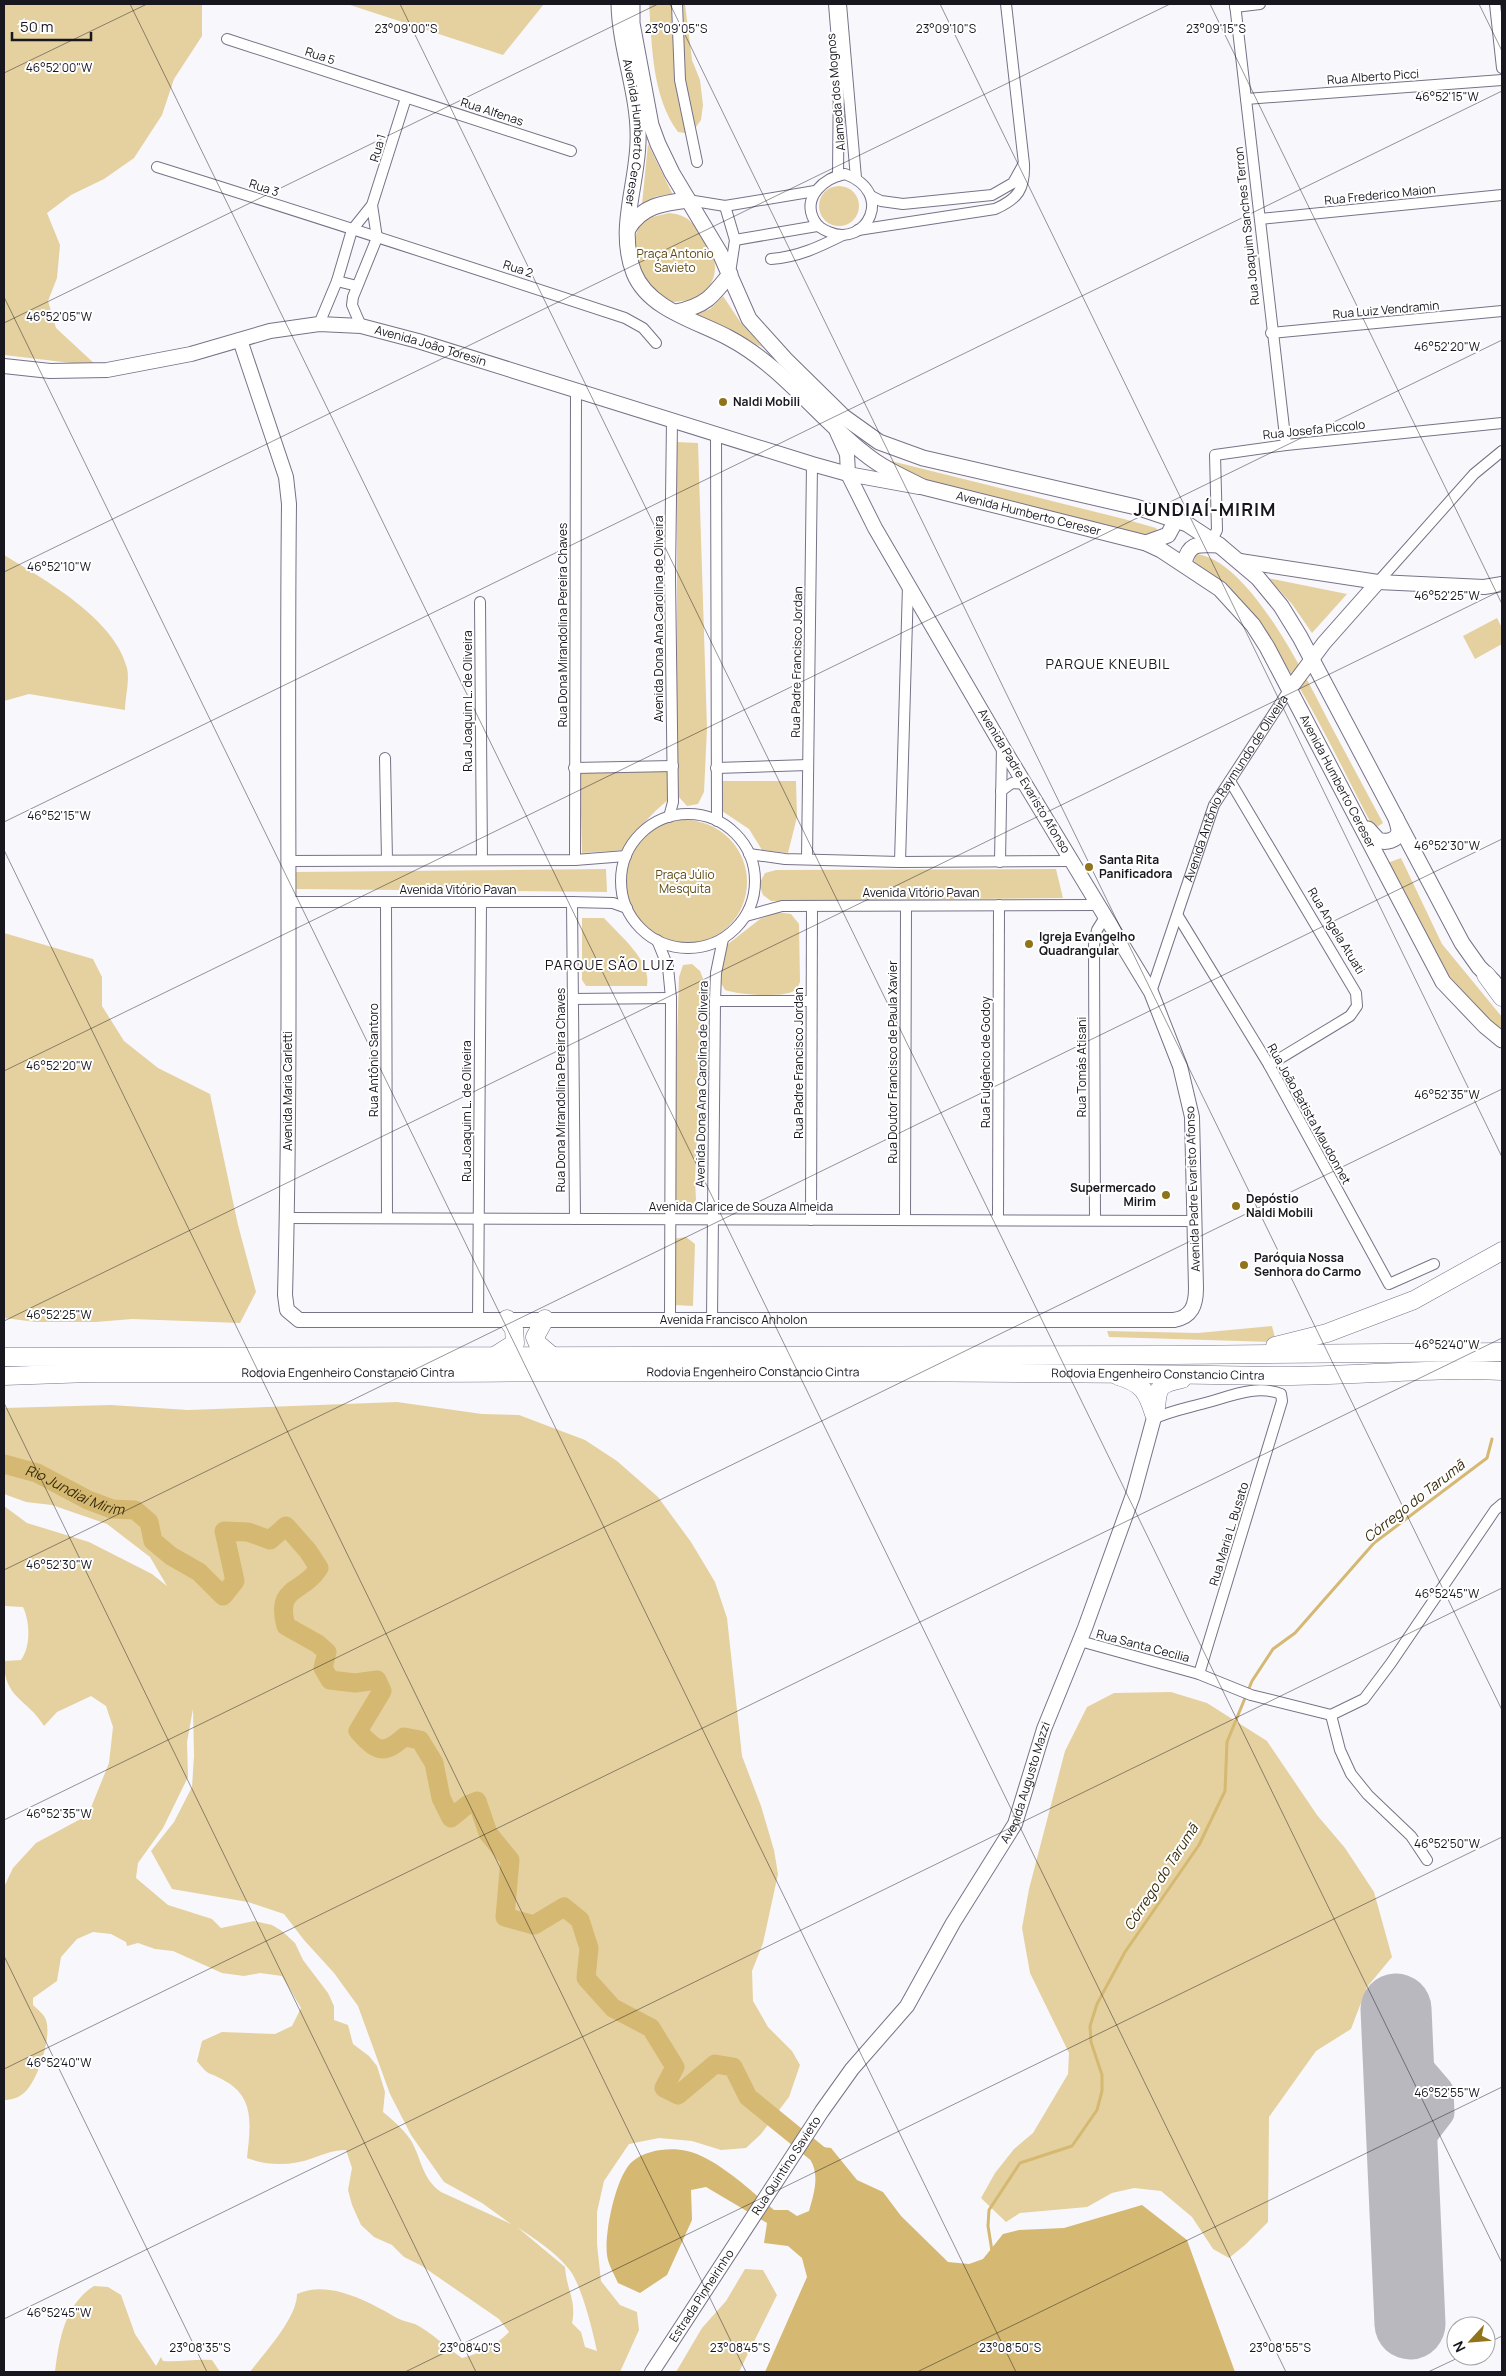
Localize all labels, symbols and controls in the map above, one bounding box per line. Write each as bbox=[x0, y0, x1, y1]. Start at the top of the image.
scale bar bbox=[12, 10, 91, 42]
text: 50 m bbox=[20, 16, 54, 37]
text: 23°09'00"S bbox=[375, 20, 437, 37]
text: 23°09'05"S bbox=[645, 20, 707, 37]
text: 23°09'10"S bbox=[916, 20, 976, 37]
text: 23°09'15"S bbox=[1186, 20, 1246, 37]
street label: Alameda dos Mognos bbox=[822, 33, 849, 152]
street label: Rua 5 bbox=[303, 43, 337, 68]
street label: Avenida Humberto Cereser bbox=[619, 57, 647, 208]
text: 46°52'00"W bbox=[26, 59, 93, 76]
street label: Rua Alberto Picci bbox=[1326, 65, 1420, 88]
text: 46°52'15"W bbox=[1415, 88, 1479, 105]
street label: Rua Alfenas bbox=[459, 93, 526, 130]
street label: Rua 1 bbox=[365, 132, 390, 164]
street label: Rua Joaquim Sanches Terron bbox=[1230, 146, 1263, 306]
street label: Rua 3 bbox=[247, 175, 281, 200]
street label: Rua Frederico Maion bbox=[1323, 180, 1437, 209]
park label: Praça Antonio Savieto bbox=[636, 245, 714, 276]
street label: Rua 2 bbox=[501, 256, 535, 281]
street label: Rua Luiz Vendramin bbox=[1332, 296, 1440, 323]
text: 46°52'05"W bbox=[26, 308, 93, 325]
street label: Avenida João Toresin bbox=[373, 321, 489, 370]
text: 46°52'20"W bbox=[1414, 338, 1481, 355]
place label: Naldi Mobili bbox=[733, 393, 800, 410]
marker: Naldi Mobili bbox=[717, 396, 729, 408]
street label: Rua Josefa Piccolo bbox=[1262, 416, 1366, 443]
street label: Avenida Humberto Cereser bbox=[955, 487, 1104, 540]
district label: JUNDIAÍ-MIRIM bbox=[1134, 497, 1277, 521]
street label: Avenida Dona Ana Carolina de Oliveira bbox=[650, 516, 667, 722]
street label: Rua Dona Mirandolina Pereira Chaves bbox=[554, 523, 571, 727]
text: 46°52'10"W bbox=[27, 558, 92, 575]
street label: Rua Padre Francisco Jordan bbox=[787, 586, 806, 738]
text: 46°52'25"W bbox=[1414, 587, 1481, 604]
street label: Rua Joaquim L. de Oliveira bbox=[459, 630, 476, 772]
district label: PARQUE KNEUBIL bbox=[1046, 654, 1170, 673]
street label: Avenida Antônio Raymundo de Oliveira bbox=[1180, 691, 1292, 884]
street label: Avenida Padre Evaristo Afonso bbox=[974, 705, 1074, 856]
street label: Avenida Humberto Cereser bbox=[1296, 711, 1380, 851]
text: 46°52'15"W bbox=[27, 807, 91, 824]
text: 46°52'30"W bbox=[1414, 837, 1481, 854]
place label: Santa Rita Panificadora bbox=[1099, 851, 1173, 882]
marker: Santa Rita Panificadora bbox=[1083, 861, 1095, 873]
park label: Praça Júlio Mesquita bbox=[655, 866, 715, 897]
street label: Avenida Vitório Pavan bbox=[400, 881, 516, 898]
street label: Avenida Vitório Pavan bbox=[863, 884, 979, 901]
street label: Rua Angela Atuati bbox=[1304, 884, 1369, 977]
place label: Igreja Evangelho Quadrangular bbox=[1039, 928, 1135, 959]
marker: Igreja Evangelho Quadrangular bbox=[1023, 938, 1035, 950]
district label: PARQUE SÃO LUIZ bbox=[545, 955, 675, 974]
street label: Rua Doutor Francisco de Paula Xavier bbox=[884, 960, 901, 1163]
street label: Avenida Dona Ana Carolina de Oliveira bbox=[691, 981, 712, 1187]
street label: Rua Padre Francisco Jordan bbox=[790, 987, 807, 1139]
street label: Rua Dona Mirandolina Pereira Chaves bbox=[552, 988, 569, 1192]
street label: Rua Fulgêncio de Godoy bbox=[977, 995, 994, 1128]
street label: Rua Antônio Santoro bbox=[365, 1003, 382, 1117]
street label: Rua Tomás Atisani bbox=[1073, 1017, 1090, 1117]
street label: Avenida Maria Carletti bbox=[279, 1031, 296, 1151]
street label: Rua Joaquim L. de Oliveira bbox=[458, 1040, 475, 1182]
street label: Rua João Batista Maudonnet bbox=[1264, 1040, 1355, 1187]
text: 46°52'20"W bbox=[26, 1057, 93, 1074]
text: 46°52'35"W bbox=[1414, 1086, 1480, 1103]
street label: Avenida Padre Evaristo Afonso bbox=[1181, 1106, 1204, 1272]
place label: Supermercado Mirim bbox=[1070, 1179, 1156, 1210]
marker: Supermercado Mirim bbox=[1160, 1189, 1172, 1201]
place label: Depóstio Naldi Mobili bbox=[1246, 1190, 1313, 1221]
street label: Avenida Clarice de Souza Almeida bbox=[649, 1198, 833, 1215]
marker: Depóstio Naldi Mobili bbox=[1230, 1200, 1242, 1212]
place label: Paróquia Nossa Senhora do Carmo bbox=[1254, 1249, 1361, 1280]
marker: Paróquia Nossa Senhora do Carmo bbox=[1238, 1259, 1250, 1271]
text: 46°52'25"W bbox=[26, 1306, 93, 1323]
street label: Avenida Francisco Anholon bbox=[660, 1311, 807, 1328]
text: 46°52'40"W bbox=[1415, 1336, 1480, 1353]
street label: Rodovia Engenheiro Constancio Cintra bbox=[646, 1363, 860, 1380]
street label: Rodovia Engenheiro Constancio Cintra bbox=[241, 1364, 455, 1381]
street label: Rodovia Engenheiro Constancio Cintra bbox=[1051, 1364, 1265, 1384]
water label: Córrego do Tarumã bbox=[1359, 1454, 1469, 1546]
water label: Rio Jundiaí Mirim bbox=[23, 1460, 126, 1519]
street label: Rua Maria L. Busato bbox=[1205, 1480, 1252, 1588]
text: 46°52'30"W bbox=[26, 1556, 93, 1573]
text: 46°52'45"W bbox=[1415, 1585, 1480, 1602]
street label: Rua Santa Cecilia bbox=[1095, 1625, 1192, 1666]
street label: Avenida Augusto Mazzi bbox=[996, 1719, 1054, 1846]
text: 46°52'35"W bbox=[26, 1805, 92, 1822]
water label: Córrego do Tarumã bbox=[1119, 1819, 1203, 1934]
text: 46°52'50"W bbox=[1414, 1835, 1481, 1852]
text: 46°52'40"W bbox=[27, 2054, 92, 2071]
text: 46°52'55"W bbox=[1414, 2084, 1481, 2101]
street label: Rua Quintino Savieto bbox=[747, 2113, 824, 2219]
street label: Estrada Pinheirinho bbox=[665, 2246, 738, 2345]
text: 46°52'45"W bbox=[27, 2304, 92, 2321]
north arrow bbox=[1446, 2316, 1496, 2366]
text: N bbox=[1448, 2338, 1470, 2356]
text: 23°08'35"S bbox=[169, 2339, 231, 2356]
text: 23°08'40"S bbox=[440, 2339, 500, 2356]
text: 23°08'45"S bbox=[710, 2339, 770, 2356]
text: 23°08'50"S bbox=[979, 2339, 1041, 2356]
text: 23°08'55"S bbox=[1249, 2339, 1311, 2356]

